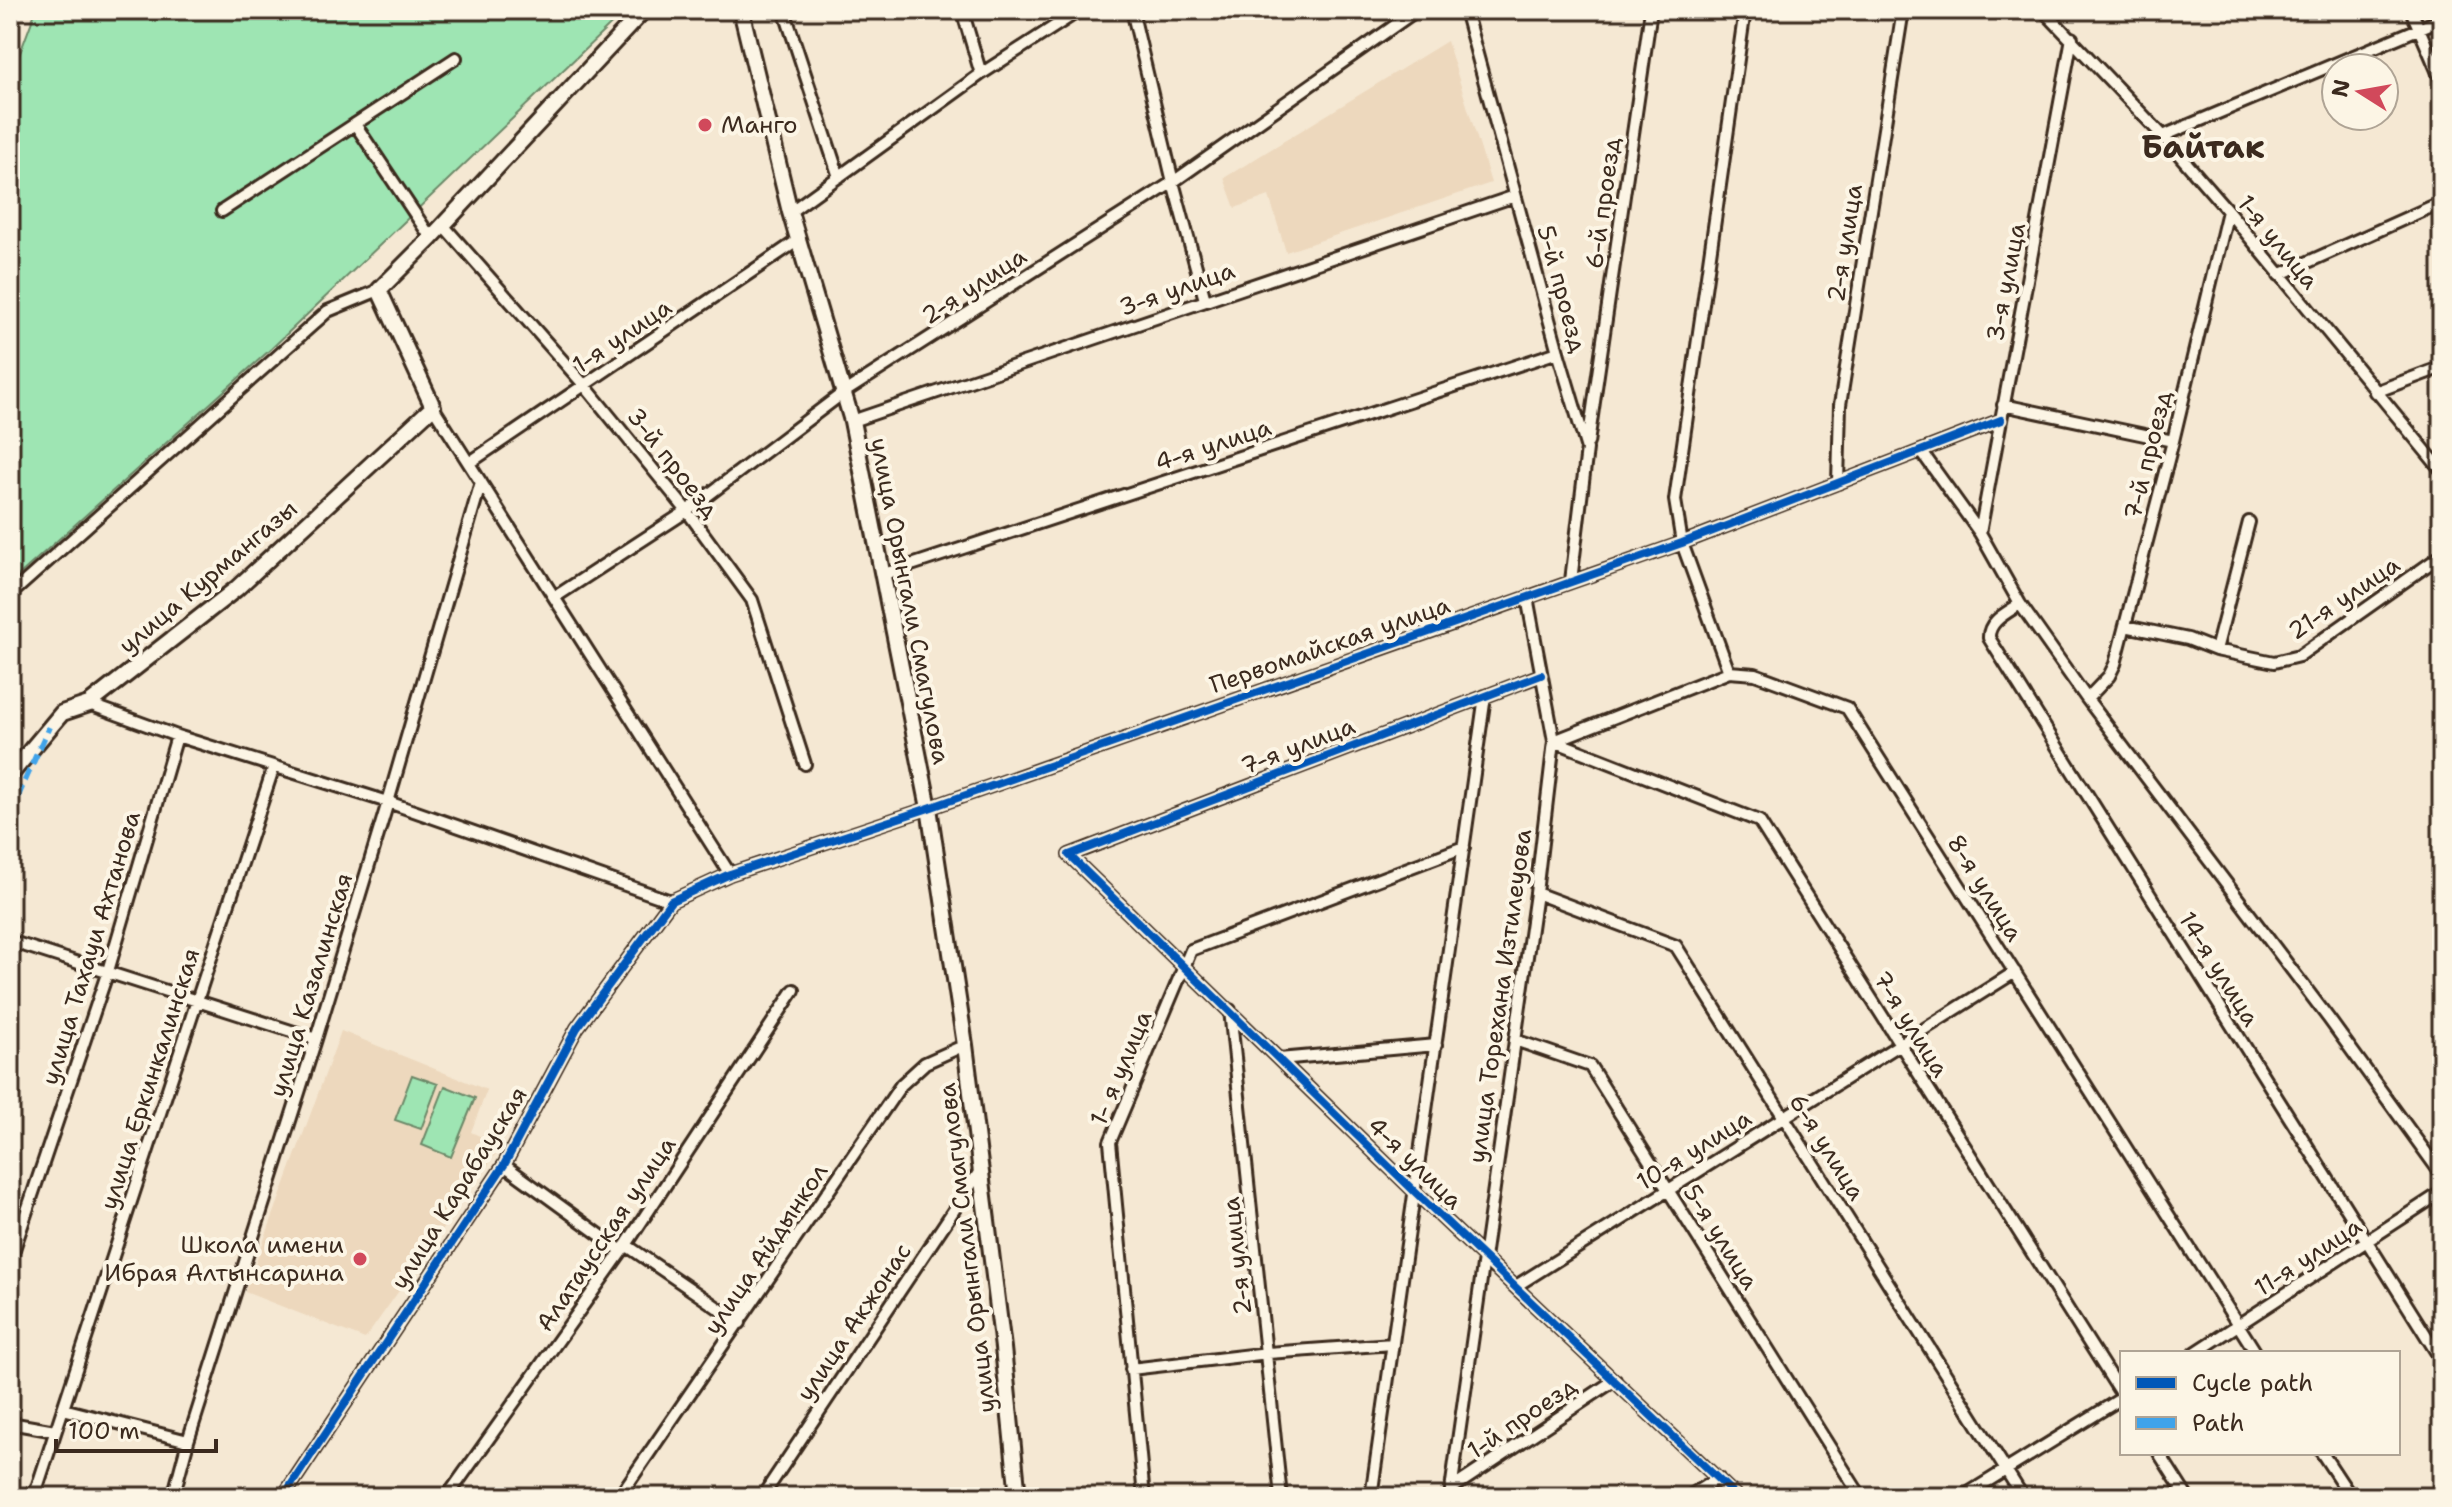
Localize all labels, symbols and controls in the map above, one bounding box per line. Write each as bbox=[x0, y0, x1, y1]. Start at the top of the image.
north arrow bbox=[2320, 52, 2400, 132]
text: N bbox=[2325, 77, 2357, 100]
place label: Манго bbox=[721, 109, 798, 141]
marker: Манго bbox=[696, 116, 714, 134]
district label: Байтак bbox=[2141, 125, 2265, 168]
street label: 6-й проезд bbox=[1578, 135, 1628, 271]
street label: 2-я улица bbox=[1820, 182, 1870, 304]
street label: 1-я улица bbox=[2230, 188, 2326, 296]
street label: 3-я улица bbox=[1979, 220, 2033, 344]
street label: 5-й проезд bbox=[1530, 222, 1594, 356]
street label: 2-я улица bbox=[915, 240, 1033, 332]
street label: 3-я улица bbox=[1115, 254, 1239, 324]
street label: 1-я улица bbox=[566, 291, 678, 381]
street label: 7-й проезд bbox=[2117, 387, 2179, 523]
street label: 3-й проезд bbox=[620, 401, 726, 525]
street label: 4-я улица bbox=[1151, 411, 1275, 479]
street label: улица Орынгали Смагулова bbox=[863, 435, 957, 767]
street label: улица Курмангазы bbox=[112, 493, 304, 661]
street label: 21-я улица bbox=[2282, 549, 2406, 647]
street label: Первомайская улица bbox=[1206, 589, 1454, 701]
street label: 7-я улица bbox=[1236, 710, 1360, 782]
street label: улица Тахауи Ахтанова bbox=[34, 807, 148, 1089]
street label: улица Торехана Изтилеуова bbox=[1461, 827, 1539, 1165]
street label: 8-я улица bbox=[1940, 829, 2030, 947]
street label: улица Казалинская bbox=[262, 869, 360, 1101]
street label: 14-я улица bbox=[2171, 906, 2267, 1032]
street label: улица Еркинкалинская bbox=[93, 944, 207, 1214]
street label: 7-я улица bbox=[1866, 965, 1956, 1083]
street label: 1- я улица bbox=[1082, 1006, 1160, 1130]
street label: улица Карабауская bbox=[384, 1081, 534, 1295]
street label: улица Орынгали Смагулова bbox=[931, 1081, 1003, 1415]
street label: 6-я улица bbox=[1782, 1088, 1872, 1206]
street label: 10-я улица bbox=[1631, 1102, 1757, 1198]
street label: 4-я улица bbox=[1361, 1110, 1470, 1216]
street label: Алатаусская улица bbox=[529, 1130, 683, 1338]
street label: улица Айдынкол bbox=[697, 1157, 835, 1341]
street label: 5-я улица bbox=[1676, 1178, 1766, 1296]
street label: 2-я улица bbox=[1215, 1195, 1259, 1317]
street label: 11-я улица bbox=[2248, 1210, 2368, 1304]
place label: Школа имени Ибрая Алтынсарина bbox=[104, 1229, 344, 1289]
street label: улица Акжонас bbox=[789, 1237, 919, 1407]
marker: Школа имени Ибрая Алтынсарина bbox=[351, 1250, 369, 1268]
legend bbox=[2120, 1351, 2400, 1455]
text: Cycle path bbox=[2192, 1367, 2313, 1399]
street label: 1-й проезд bbox=[1461, 1370, 1583, 1466]
scale bar bbox=[56, 1403, 216, 1453]
text: Path bbox=[2192, 1407, 2244, 1439]
text: 100 m bbox=[68, 1415, 140, 1447]

